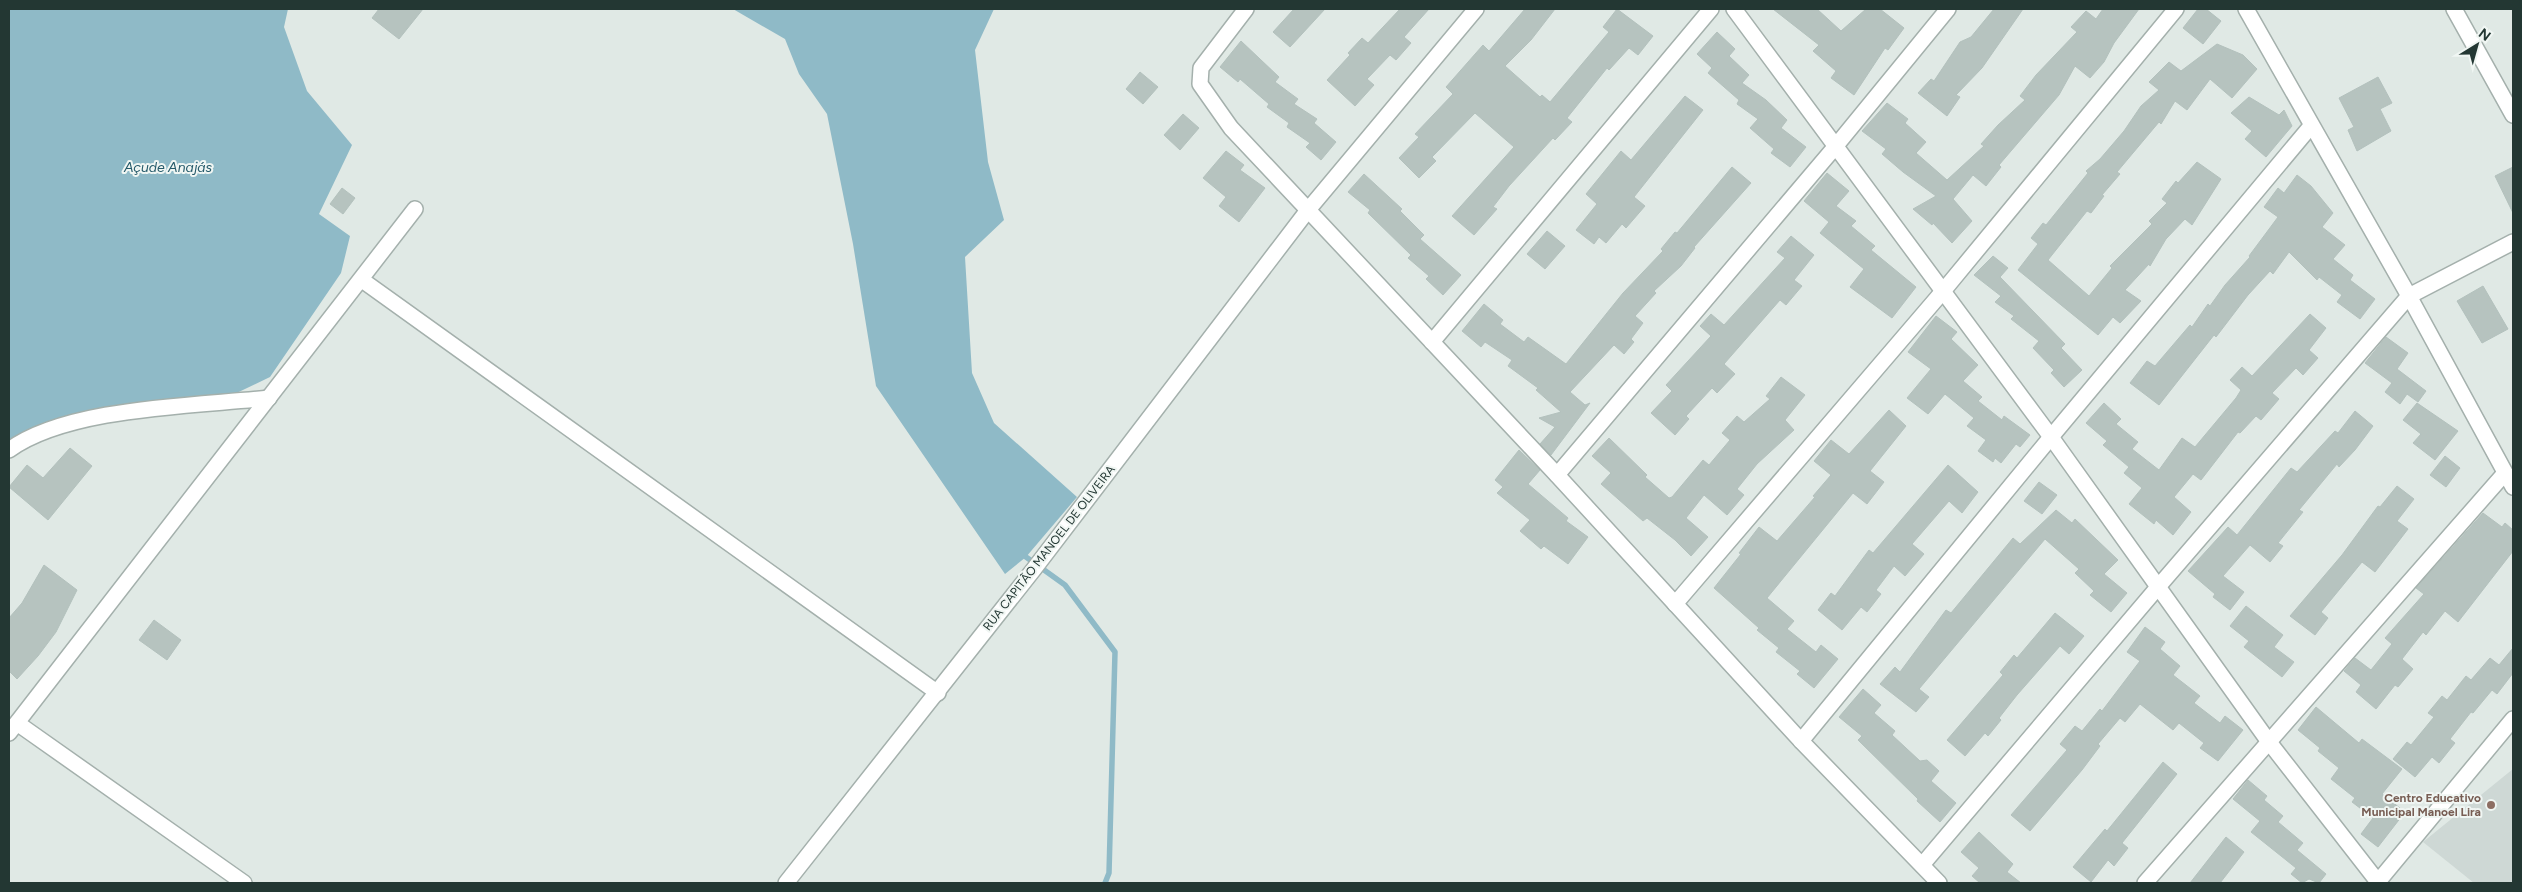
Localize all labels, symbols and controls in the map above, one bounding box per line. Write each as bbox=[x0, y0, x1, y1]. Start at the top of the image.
north arrow bbox=[2452, 20, 2502, 70]
text: N bbox=[2475, 25, 2494, 45]
water label: Açude Anajás bbox=[123, 159, 212, 176]
street label: RUA CAPITÃO MANOEL DE OLIVEIRA bbox=[980, 463, 1118, 633]
place label: Centro Educativo Municipal Manoel Lira bbox=[2361, 791, 2481, 819]
marker: Centro Educativo Municipal Manoel Lira bbox=[2485, 799, 2497, 811]

